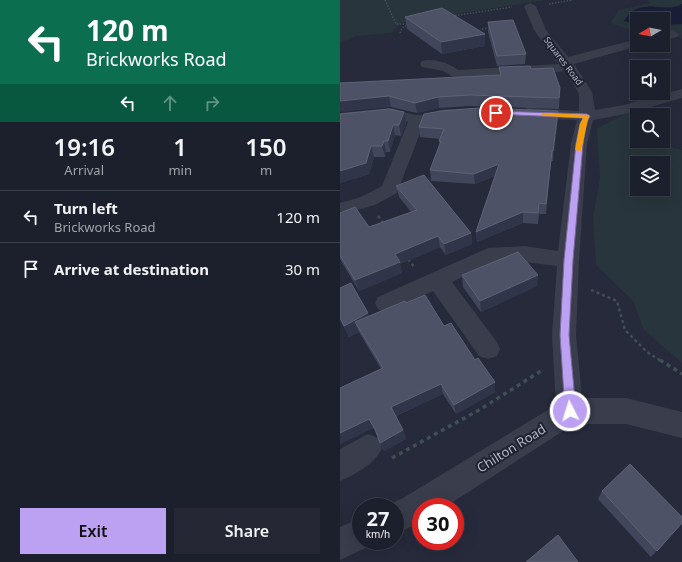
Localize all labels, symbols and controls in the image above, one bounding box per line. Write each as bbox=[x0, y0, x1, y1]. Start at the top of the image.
text: 120 m bbox=[86, 11, 169, 49]
north arrow bbox=[630, 12, 670, 52]
map controls bbox=[630, 12, 670, 196]
icon: left bbox=[20, 16, 72, 68]
street label: Squares Road bbox=[541, 34, 586, 88]
text: Brickworks Road bbox=[86, 47, 227, 71]
button: sound bbox=[630, 60, 670, 100]
icon: left bbox=[117, 92, 139, 114]
icon: ahead bbox=[159, 92, 181, 114]
icon: right bbox=[201, 92, 223, 114]
pin bbox=[479, 96, 513, 130]
icon: arrive bbox=[485, 102, 507, 124]
button: search bbox=[630, 108, 670, 148]
text: 19:16 bbox=[53, 130, 115, 163]
text: 1 bbox=[173, 130, 187, 163]
text: 150 bbox=[245, 130, 287, 163]
button: layers bbox=[630, 156, 670, 196]
text: Arrival bbox=[64, 161, 104, 179]
text: min bbox=[168, 161, 192, 179]
text: m bbox=[260, 161, 272, 179]
text: Turn left bbox=[54, 198, 118, 218]
icon: left bbox=[20, 206, 42, 228]
text: 120 m bbox=[276, 207, 320, 227]
text: Brickworks Road bbox=[54, 218, 156, 236]
icon: arrive bbox=[20, 258, 42, 280]
text: Arrive at destination bbox=[54, 259, 209, 279]
text: 30 m bbox=[285, 259, 320, 279]
position arrow bbox=[549, 390, 591, 432]
street label: Chilton Road bbox=[473, 420, 549, 476]
speed limit sign: 30 bbox=[412, 498, 464, 550]
text: 27 bbox=[367, 505, 389, 532]
button: Exit bbox=[20, 508, 166, 554]
button: Share bbox=[174, 508, 320, 554]
text: km/h bbox=[366, 527, 390, 541]

